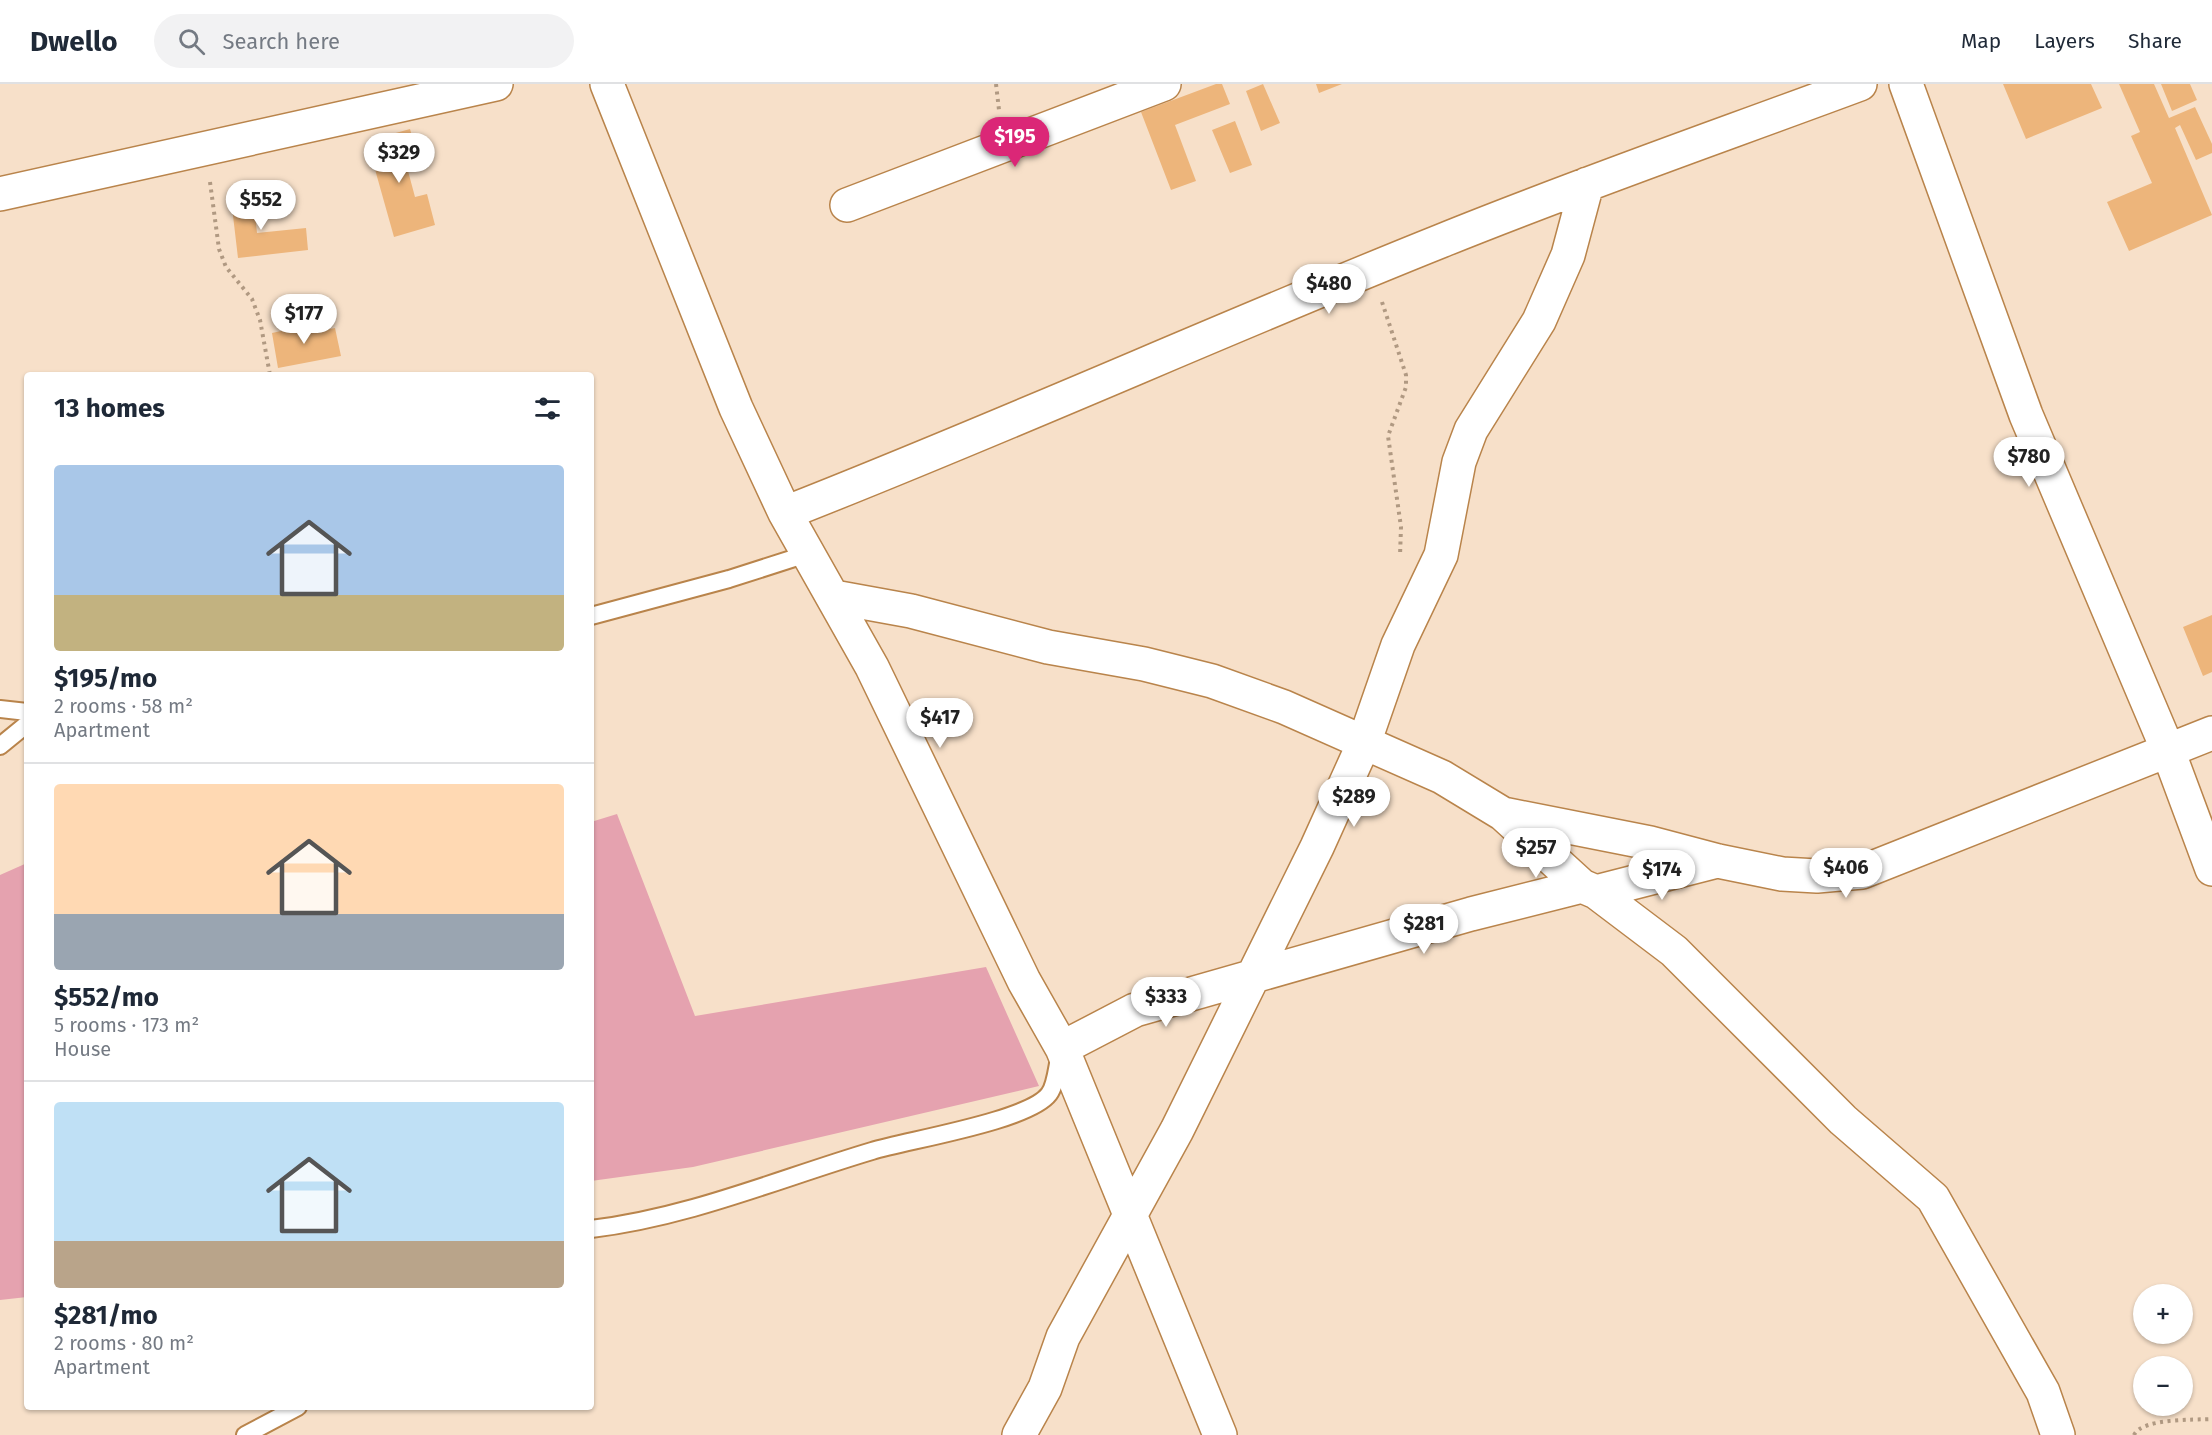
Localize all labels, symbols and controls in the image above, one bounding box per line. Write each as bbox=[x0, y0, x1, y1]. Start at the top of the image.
search box bbox=[154, 14, 574, 68]
text: Dwello bbox=[30, 25, 118, 58]
icon: search bbox=[175, 25, 208, 58]
text: Search here bbox=[223, 28, 340, 55]
text: Map bbox=[1961, 28, 2001, 54]
text: Layers bbox=[2034, 28, 2095, 54]
text: Share bbox=[2128, 28, 2182, 54]
pin: $195 bbox=[979, 117, 1051, 168]
text: $195 bbox=[994, 124, 1036, 148]
pin: $329 bbox=[363, 133, 435, 184]
text: $329 bbox=[378, 140, 420, 164]
pin: $552 bbox=[225, 180, 297, 231]
text: $552 bbox=[240, 187, 282, 211]
pin: $480 bbox=[1293, 264, 1365, 315]
text: $480 bbox=[1306, 271, 1352, 295]
pin: $177 bbox=[268, 294, 340, 345]
text: $177 bbox=[285, 301, 323, 325]
icon: filters bbox=[531, 392, 564, 425]
text: 13 homes bbox=[54, 393, 165, 424]
pin: $780 bbox=[1993, 437, 2065, 488]
text: $780 bbox=[2008, 444, 2050, 468]
icon: home bbox=[255, 504, 363, 612]
text: $195/mo bbox=[54, 663, 157, 694]
text: 2 rooms · 58 m² bbox=[54, 694, 193, 718]
pin: $417 bbox=[904, 698, 976, 749]
text: $417 bbox=[920, 705, 960, 729]
text: Apartment bbox=[54, 718, 150, 742]
pin: $289 bbox=[1318, 777, 1390, 828]
text: $289 bbox=[1332, 784, 1376, 808]
icon: home bbox=[255, 823, 363, 931]
pin: $257 bbox=[1500, 828, 1572, 879]
text: $257 bbox=[1516, 835, 1556, 859]
pin: $406 bbox=[1810, 848, 1882, 899]
pin: $174 bbox=[1626, 850, 1698, 901]
text: $406 bbox=[1823, 855, 1869, 879]
text: $174 bbox=[1642, 857, 1682, 881]
pin: $281 bbox=[1388, 904, 1460, 955]
text: $281 bbox=[1403, 911, 1445, 935]
pin: $333 bbox=[1130, 977, 1202, 1028]
text: $552/mo bbox=[54, 982, 159, 1013]
text: $333 bbox=[1145, 984, 1187, 1008]
text: 5 rooms · 173 m² bbox=[54, 1013, 199, 1037]
text: House bbox=[54, 1037, 111, 1061]
icon: home bbox=[255, 1141, 363, 1249]
map controls bbox=[2133, 1284, 2193, 1416]
button: + bbox=[2133, 1284, 2193, 1344]
text: $281/mo bbox=[54, 1300, 158, 1331]
text: 2 rooms · 80 m² bbox=[54, 1331, 194, 1355]
text: Apartment bbox=[54, 1355, 150, 1379]
button: − bbox=[2133, 1356, 2193, 1416]

